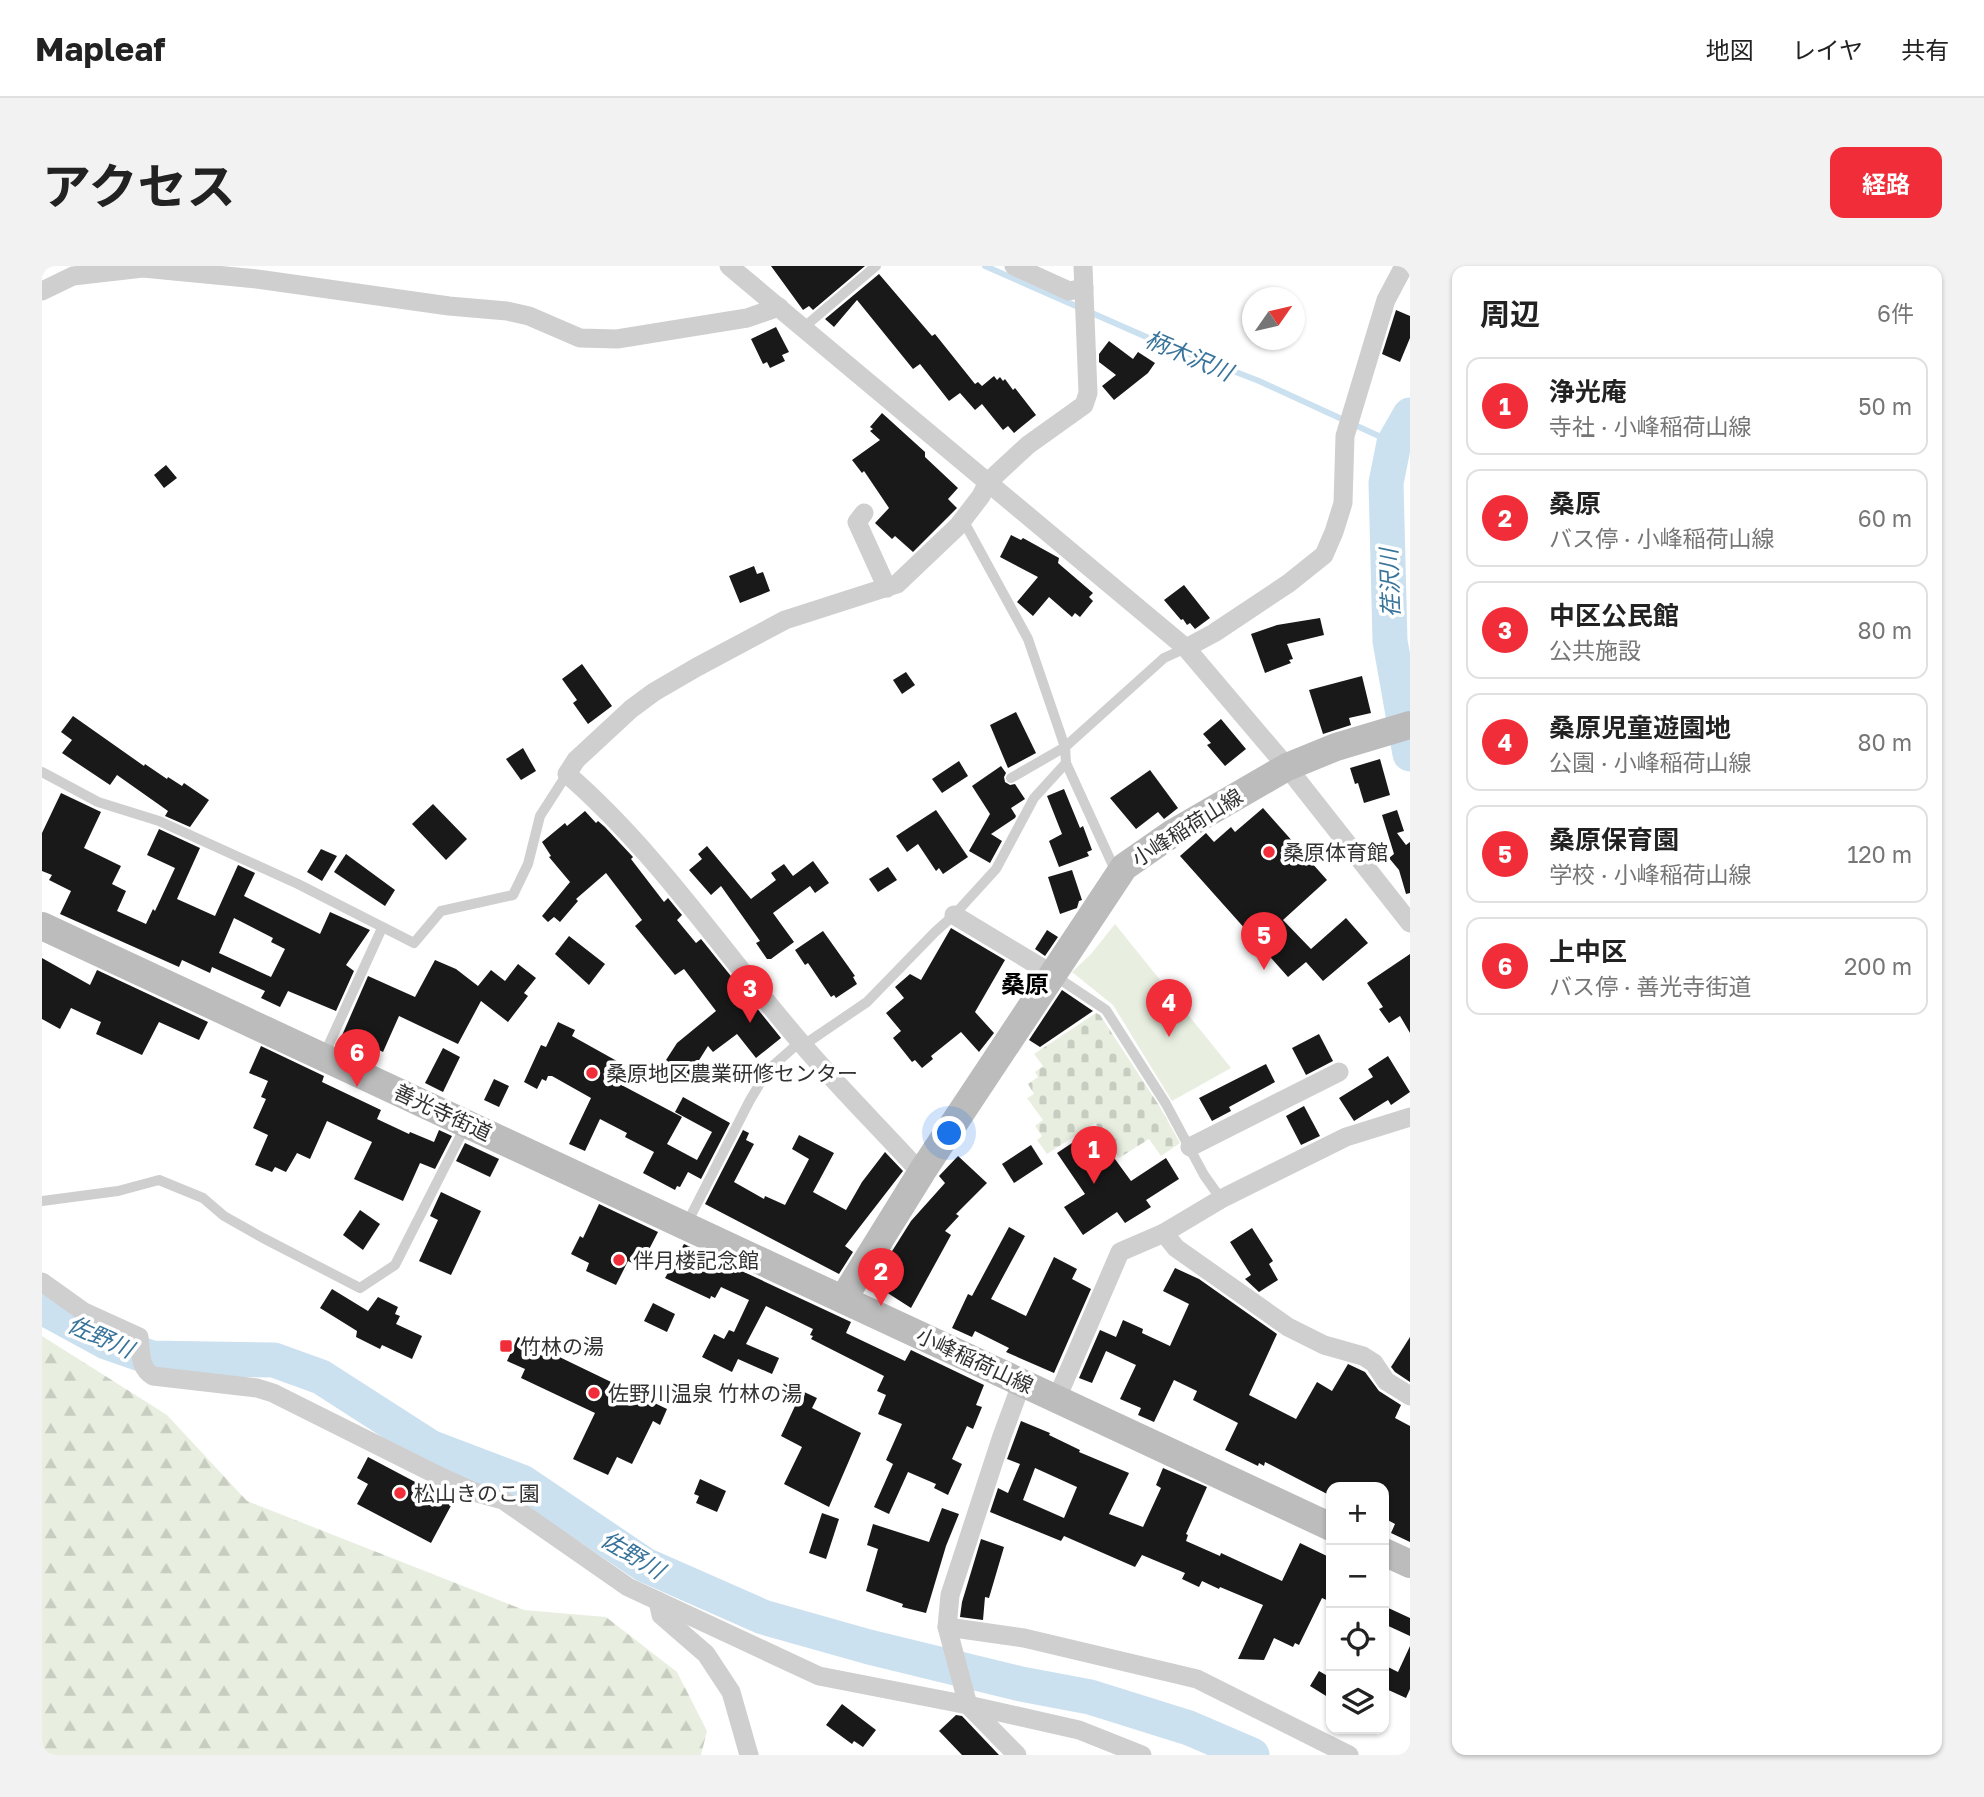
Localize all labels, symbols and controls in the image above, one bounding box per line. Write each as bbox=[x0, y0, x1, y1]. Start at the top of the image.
text: Mapleaf bbox=[35, 29, 165, 68]
text: 地図 bbox=[1706, 35, 1754, 64]
text: レイヤ bbox=[1792, 35, 1863, 64]
text: 共有 bbox=[1901, 35, 1949, 64]
button: 経路 bbox=[1830, 147, 1942, 218]
text: アクセス bbox=[42, 156, 236, 215]
north arrow bbox=[1242, 287, 1305, 350]
text: 周辺 bbox=[1480, 296, 1540, 332]
text: 6件 bbox=[1877, 299, 1914, 327]
water label: 柄木沢川 bbox=[1141, 324, 1240, 387]
text: 浄光庵 bbox=[1549, 376, 1627, 407]
text: 1 bbox=[1499, 392, 1511, 420]
text: 50 m bbox=[1858, 392, 1912, 420]
text: 寺社 · 小峰稲荷山線 bbox=[1549, 412, 1751, 440]
text: 桑原 bbox=[1549, 488, 1601, 519]
text: 2 bbox=[1498, 504, 1512, 532]
text: 60 m bbox=[1858, 504, 1912, 532]
text: バス停 · 小峰稲荷山線 bbox=[1549, 524, 1774, 552]
water label: 荏沢川 bbox=[1374, 545, 1404, 618]
text: 中区公民館 bbox=[1549, 600, 1679, 631]
text: 3 bbox=[1498, 616, 1512, 644]
text: 80 m bbox=[1858, 616, 1912, 644]
text: 公共施設 bbox=[1549, 636, 1641, 664]
text: 桑原児童遊園地 bbox=[1549, 712, 1731, 743]
text: 4 bbox=[1498, 728, 1512, 756]
text: 80 m bbox=[1858, 728, 1912, 756]
text: 公園 · 小峰稲荷山線 bbox=[1549, 748, 1751, 776]
street label: 小峰稲荷山線 bbox=[1127, 783, 1247, 871]
text: 桑原保育園 bbox=[1549, 824, 1679, 855]
place label: 桑原体育館 bbox=[1283, 839, 1388, 865]
text: 5 bbox=[1498, 840, 1512, 868]
text: 120 m bbox=[1847, 840, 1912, 868]
marker: 桑原体育館 bbox=[1261, 844, 1277, 860]
text: 学校 · 小峰稲荷山線 bbox=[1549, 860, 1751, 888]
pin: 5 bbox=[1241, 912, 1287, 970]
text: 上中区 bbox=[1549, 936, 1627, 967]
text: 6 bbox=[1498, 952, 1512, 980]
text: 200 m bbox=[1844, 952, 1912, 980]
pin: 3 bbox=[727, 965, 773, 1023]
district label: 桑原 bbox=[1001, 969, 1049, 998]
text: バス停 · 善光寺街道 bbox=[1549, 972, 1751, 1000]
pin: 4 bbox=[1146, 979, 1192, 1037]
pin: 6 bbox=[334, 1029, 380, 1087]
place label: 桑原地区農業研修センター bbox=[606, 1060, 858, 1086]
marker: 桑原地区農業研修センター bbox=[584, 1065, 600, 1081]
street label: 善光寺街道 bbox=[390, 1078, 496, 1146]
your location bbox=[932, 1116, 966, 1150]
pin: 1 bbox=[1071, 1126, 1117, 1184]
place label: 伴月楼記念館 bbox=[633, 1247, 759, 1273]
pin: 2 bbox=[858, 1248, 904, 1306]
marker: 伴月楼記念館 bbox=[611, 1252, 627, 1268]
water label: 佐野川 bbox=[64, 1309, 141, 1364]
street label: 小峰稲荷山線 bbox=[912, 1322, 1038, 1398]
place label: 竹林の湯 bbox=[520, 1333, 604, 1359]
marker: 竹林の湯 bbox=[498, 1338, 514, 1354]
place label: 佐野川温泉 竹林の湯 bbox=[608, 1380, 802, 1406]
marker: 佐野川温泉 竹林の湯 bbox=[586, 1385, 602, 1401]
place label: 松山きのこ園 bbox=[414, 1480, 540, 1506]
map controls bbox=[1326, 1482, 1389, 1734]
button: + bbox=[1326, 1482, 1389, 1545]
marker: 松山きのこ園 bbox=[392, 1485, 408, 1501]
water label: 佐野川 bbox=[596, 1524, 672, 1585]
button: − bbox=[1326, 1545, 1389, 1608]
button: locate bbox=[1326, 1608, 1389, 1671]
button: layers bbox=[1326, 1671, 1389, 1734]

